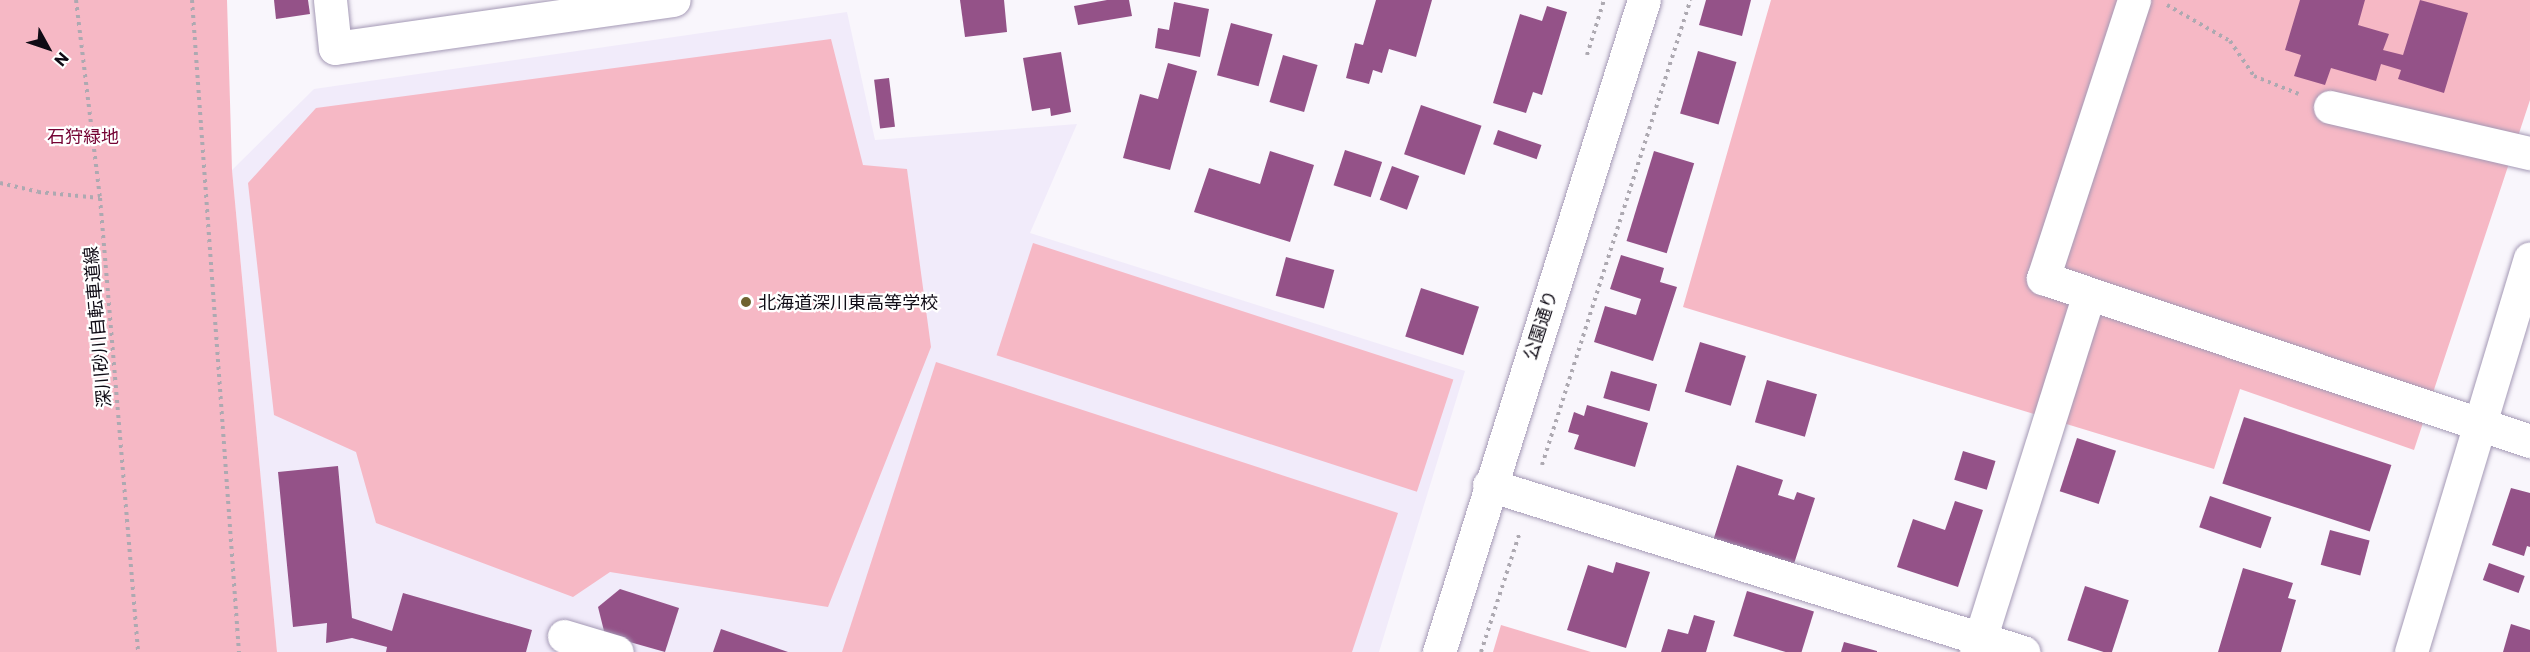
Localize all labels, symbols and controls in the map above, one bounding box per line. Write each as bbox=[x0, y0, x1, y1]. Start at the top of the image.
north arrow bbox=[18, 18, 78, 78]
text: N bbox=[51, 49, 73, 71]
park label: 石狩緑地 bbox=[47, 125, 119, 147]
street label: 深川砂川自転車道線 bbox=[79, 245, 115, 409]
street label: 公園通り bbox=[1519, 287, 1561, 363]
place label: 北海道深川東高等学校 bbox=[758, 291, 938, 313]
marker: 北海道深川東高等学校 bbox=[739, 295, 753, 309]

